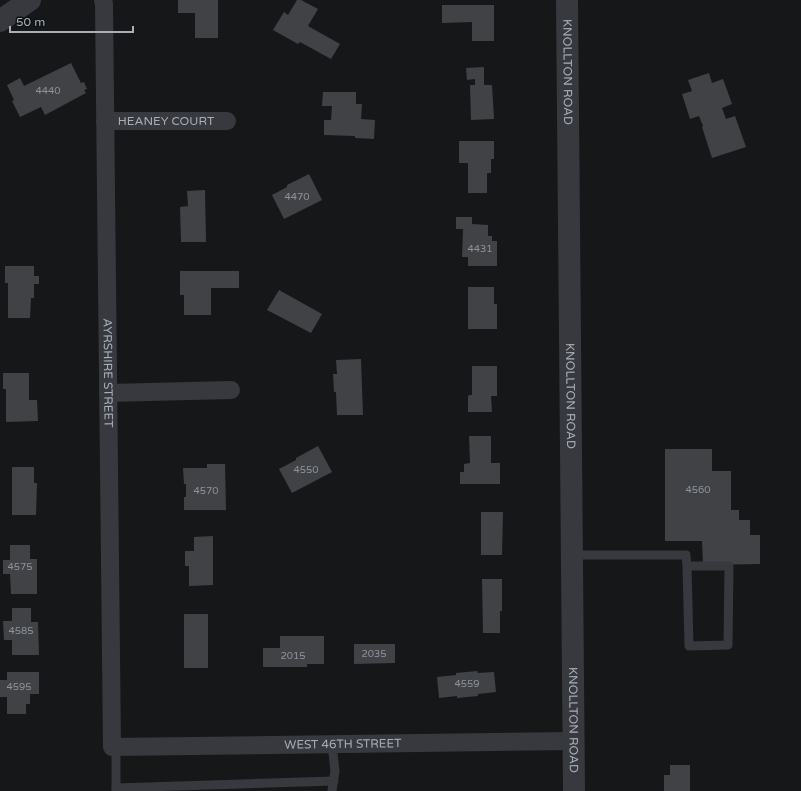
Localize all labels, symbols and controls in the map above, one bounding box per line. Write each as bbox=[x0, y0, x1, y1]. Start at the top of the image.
scale bar bbox=[10, 8, 133, 34]
text: 50 m bbox=[16, 15, 45, 29]
street label: KNOLLTON ROAD bbox=[560, 19, 575, 125]
house number: 4440 bbox=[35, 85, 61, 97]
street label: HEANEY COURT bbox=[118, 114, 215, 128]
house number: 4470 bbox=[284, 191, 310, 203]
house number: 4431 bbox=[467, 243, 493, 255]
street label: AYRSHIRE STREET bbox=[100, 318, 116, 428]
street label: KNOLLTON ROAD bbox=[563, 343, 578, 449]
house number: 4550 bbox=[293, 464, 319, 476]
house number: 4560 bbox=[685, 484, 711, 496]
house number: 4570 bbox=[193, 485, 219, 497]
house number: 4575 bbox=[7, 561, 33, 573]
house number: 4585 bbox=[8, 625, 34, 637]
house number: 2035 bbox=[361, 648, 387, 660]
house number: 2015 bbox=[280, 650, 306, 662]
street label: KNOLLTON ROAD bbox=[566, 667, 581, 773]
house number: 4559 bbox=[454, 678, 480, 690]
house number: 4595 bbox=[6, 681, 32, 693]
street label: WEST 46TH STREET bbox=[284, 736, 402, 752]

